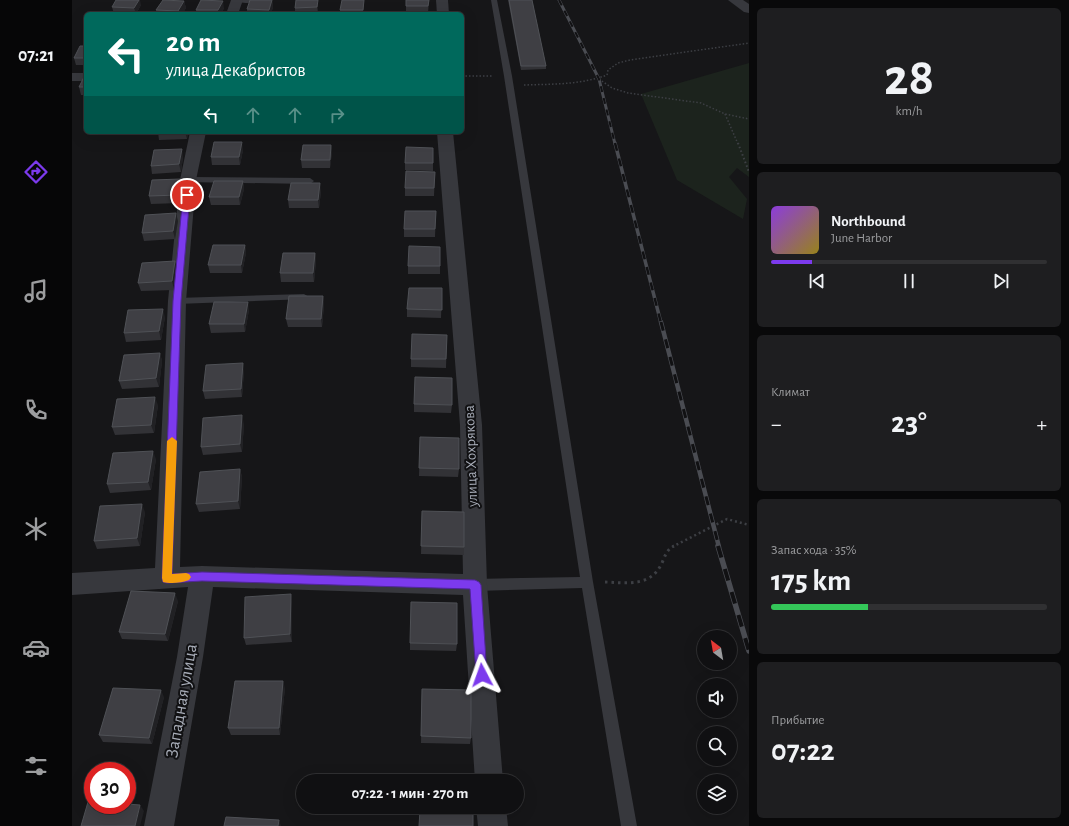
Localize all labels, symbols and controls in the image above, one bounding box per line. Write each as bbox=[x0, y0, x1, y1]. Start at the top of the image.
icon: left bbox=[100, 28, 152, 80]
text: 20 m bbox=[166, 29, 221, 57]
text: 07:21 bbox=[18, 47, 54, 65]
text: 28 bbox=[884, 52, 934, 104]
text: улица Декабристов bbox=[166, 62, 306, 80]
icon: left bbox=[200, 104, 222, 126]
icon: ahead bbox=[242, 104, 264, 126]
icon: ahead bbox=[284, 104, 306, 126]
icon: right bbox=[326, 104, 348, 126]
text: km/h bbox=[896, 105, 922, 118]
icon: directions bbox=[22, 158, 50, 186]
pin bbox=[170, 178, 204, 212]
icon: arrive bbox=[176, 184, 198, 206]
text: Northbound bbox=[831, 214, 906, 229]
text: June Harbor bbox=[831, 232, 892, 245]
icon: previous bbox=[806, 270, 828, 292]
icon: pause bbox=[898, 270, 920, 292]
icon: next bbox=[990, 270, 1012, 292]
icon: music bbox=[22, 277, 50, 305]
text: Климат bbox=[771, 386, 810, 399]
icon: phone bbox=[22, 396, 50, 424]
street label: улица Хохрякова bbox=[462, 405, 480, 508]
text: 23° bbox=[891, 408, 927, 438]
text: − bbox=[771, 413, 782, 435]
text: + bbox=[1036, 413, 1047, 435]
icon: climate bbox=[22, 515, 50, 543]
text: Запас хода · 35% bbox=[771, 544, 857, 557]
text: 175 km bbox=[771, 566, 851, 596]
north arrow bbox=[697, 630, 737, 670]
map controls bbox=[697, 630, 737, 814]
icon: car bbox=[22, 634, 50, 662]
street label: Западная улица bbox=[163, 642, 201, 760]
position arrow bbox=[461, 654, 503, 696]
button: sound bbox=[697, 678, 737, 718]
text: Прибытие bbox=[771, 714, 825, 727]
button: search bbox=[697, 726, 737, 766]
text: 07:22 bbox=[771, 736, 835, 766]
icon: filters bbox=[22, 752, 50, 780]
speed limit sign: 30 bbox=[84, 762, 136, 814]
button: layers bbox=[697, 774, 737, 814]
text: 07:22 · 1 мин · 270 m bbox=[352, 786, 468, 801]

